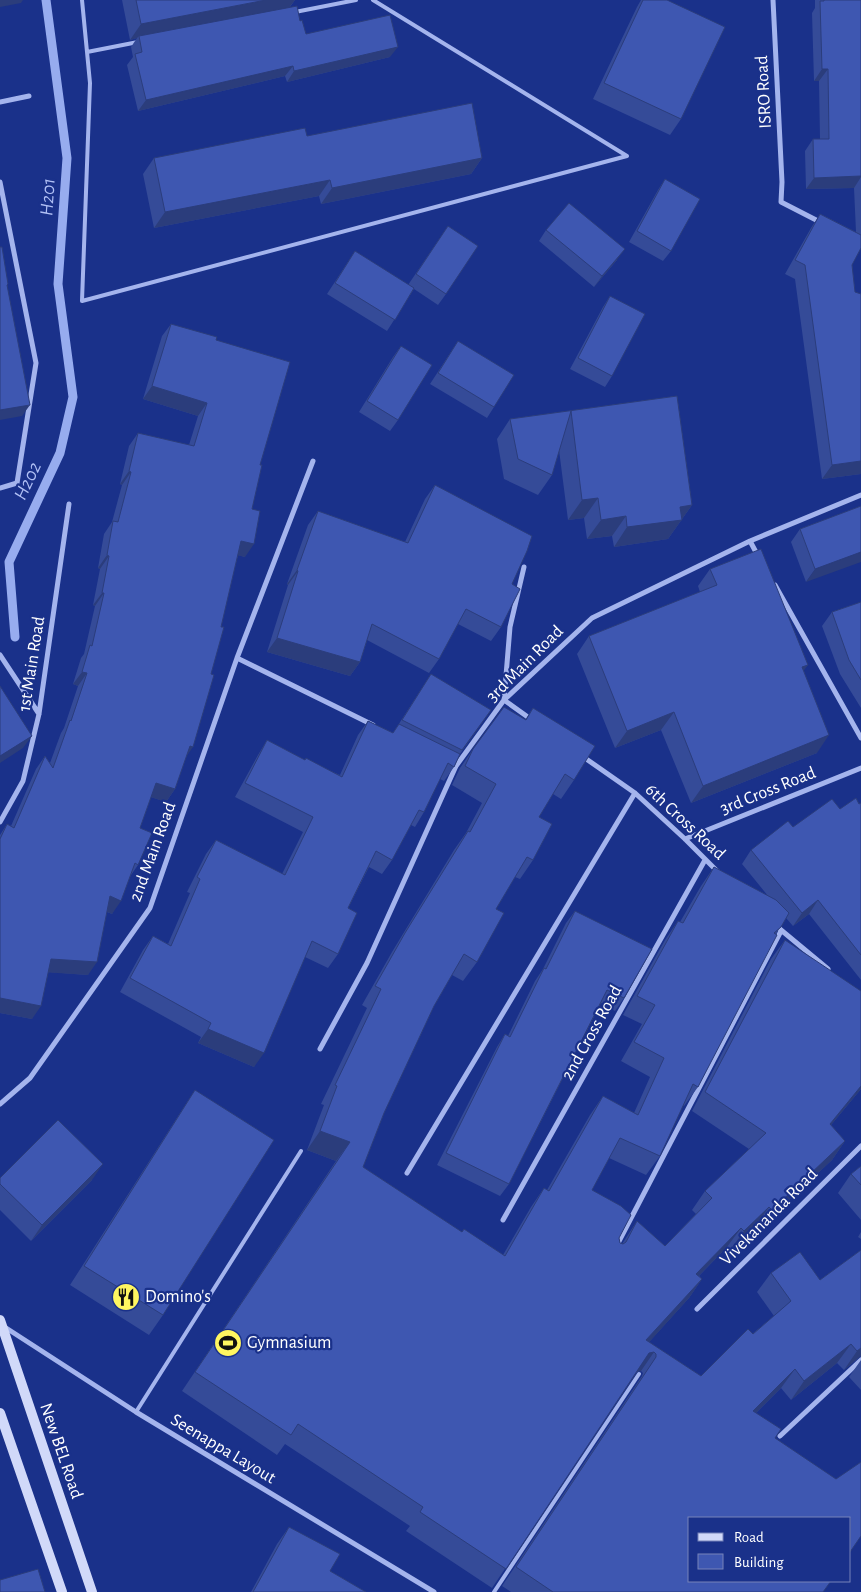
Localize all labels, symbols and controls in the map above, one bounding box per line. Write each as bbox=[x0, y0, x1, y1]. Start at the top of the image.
street label: ISRO Road bbox=[753, 55, 775, 129]
water label: H201 bbox=[37, 178, 59, 216]
water label: H202 bbox=[11, 459, 45, 503]
street label: 1st Main Road bbox=[16, 615, 48, 713]
street label: 3rd Main Road bbox=[483, 622, 567, 706]
street label: 3rd Cross Road bbox=[718, 764, 818, 818]
street label: 6th Cross Road bbox=[641, 781, 729, 863]
street label: 2nd Main Road bbox=[127, 800, 179, 904]
street label: 2nd Cross Road bbox=[559, 983, 625, 1083]
street label: Vivekananda Road bbox=[717, 1165, 821, 1269]
restaurant icon: Domino's bbox=[111, 1282, 141, 1312]
place label: Domino's bbox=[145, 1288, 211, 1306]
sports icon: Gymnasium bbox=[213, 1328, 243, 1358]
place label: Gymnasium bbox=[247, 1334, 331, 1352]
street label: New BEL Road bbox=[36, 1401, 86, 1501]
street label: Seenappa Layout bbox=[167, 1411, 279, 1487]
legend bbox=[688, 1517, 851, 1582]
text: Road bbox=[734, 1530, 764, 1545]
text: Building bbox=[734, 1555, 784, 1570]

